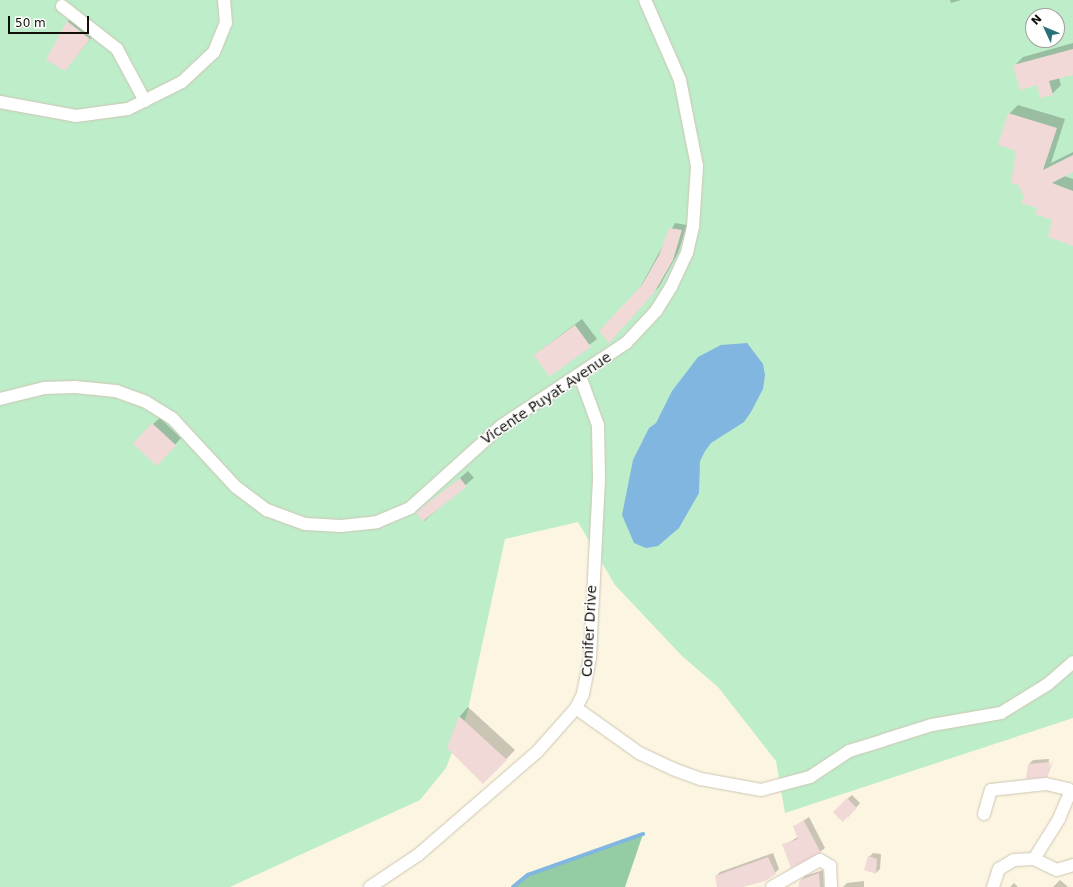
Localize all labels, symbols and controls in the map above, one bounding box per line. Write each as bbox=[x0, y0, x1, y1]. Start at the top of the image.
scale bar bbox=[10, 8, 91, 34]
north arrow bbox=[1025, 8, 1065, 48]
text: N bbox=[1029, 12, 1045, 28]
text: 50 m bbox=[15, 16, 46, 30]
street label: Vicente Puyat Avenue bbox=[478, 348, 614, 448]
street label: Conifer Drive bbox=[578, 585, 600, 677]

